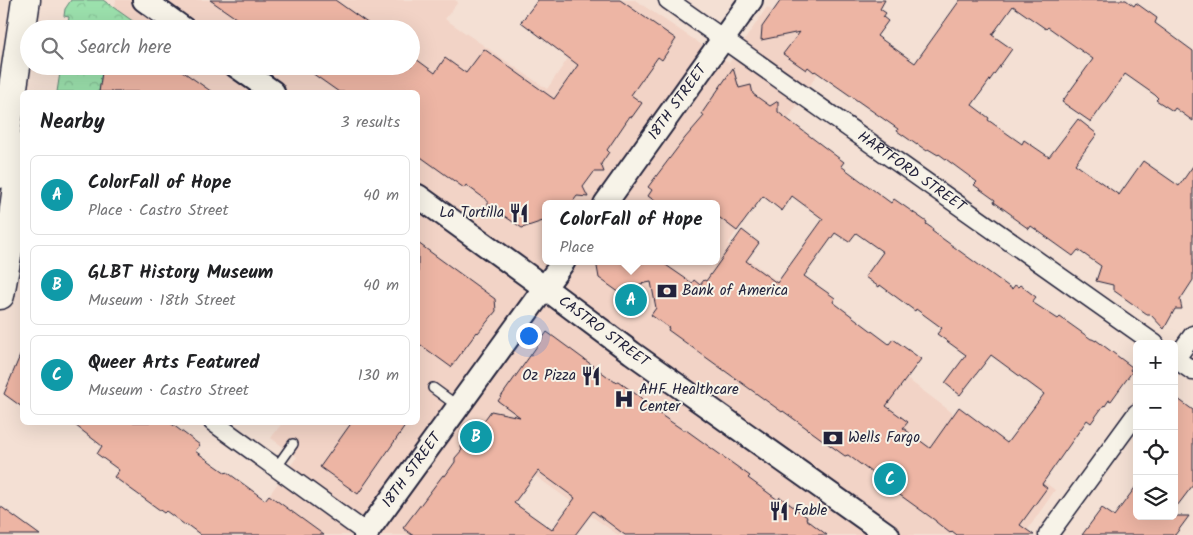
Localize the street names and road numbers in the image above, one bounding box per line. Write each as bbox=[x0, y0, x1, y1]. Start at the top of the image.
street label: 18TH STREET bbox=[642, 58, 714, 145]
street label: HARTFORD STREET bbox=[852, 125, 972, 220]
street label: CASTRO STREET bbox=[555, 291, 653, 371]
street label: 18TH STREET bbox=[376, 426, 449, 513]

